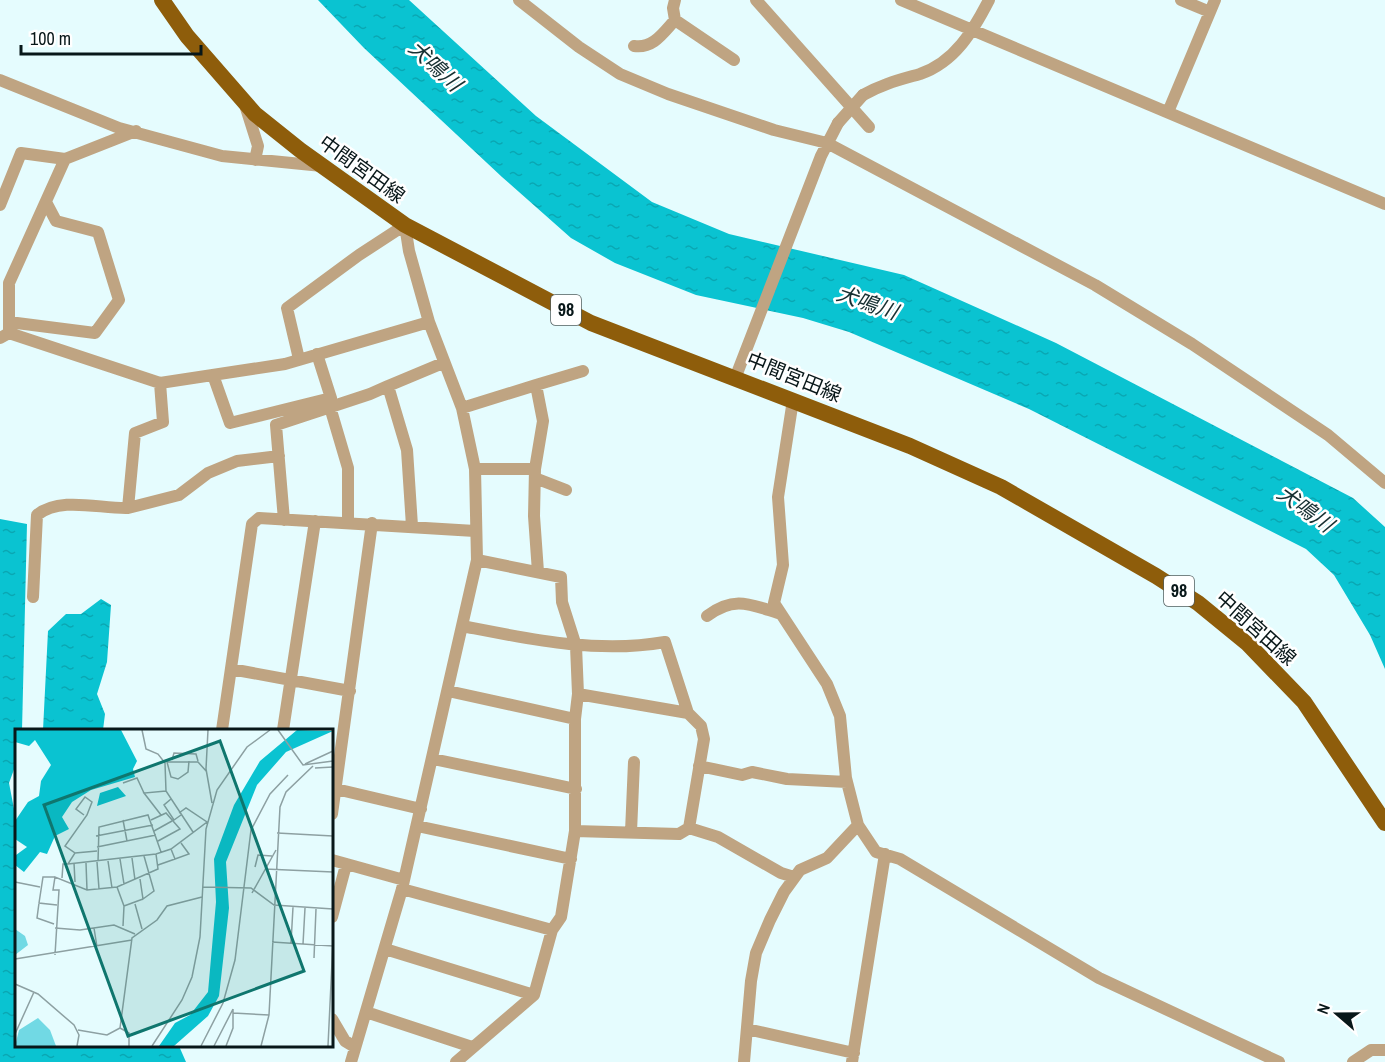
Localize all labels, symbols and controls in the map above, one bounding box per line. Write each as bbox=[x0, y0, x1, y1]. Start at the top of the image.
scale bar bbox=[21, 18, 201, 56]
text: 100 m bbox=[30, 26, 71, 51]
water label: 犬鳴川 bbox=[402, 34, 470, 99]
street label: 中間宮田線 bbox=[314, 128, 411, 209]
water label: 犬鳴川 bbox=[833, 279, 904, 327]
road number: 98 bbox=[551, 295, 581, 325]
street label: 中間宮田線 bbox=[743, 345, 846, 408]
water label: 犬鳴川 bbox=[1271, 478, 1341, 540]
road number: 98 bbox=[1164, 576, 1194, 606]
street label: 中間宮田線 bbox=[1210, 584, 1303, 671]
inset map bbox=[15, 729, 333, 1047]
north arrow bbox=[1307, 984, 1367, 1044]
text: N bbox=[1311, 1001, 1335, 1017]

